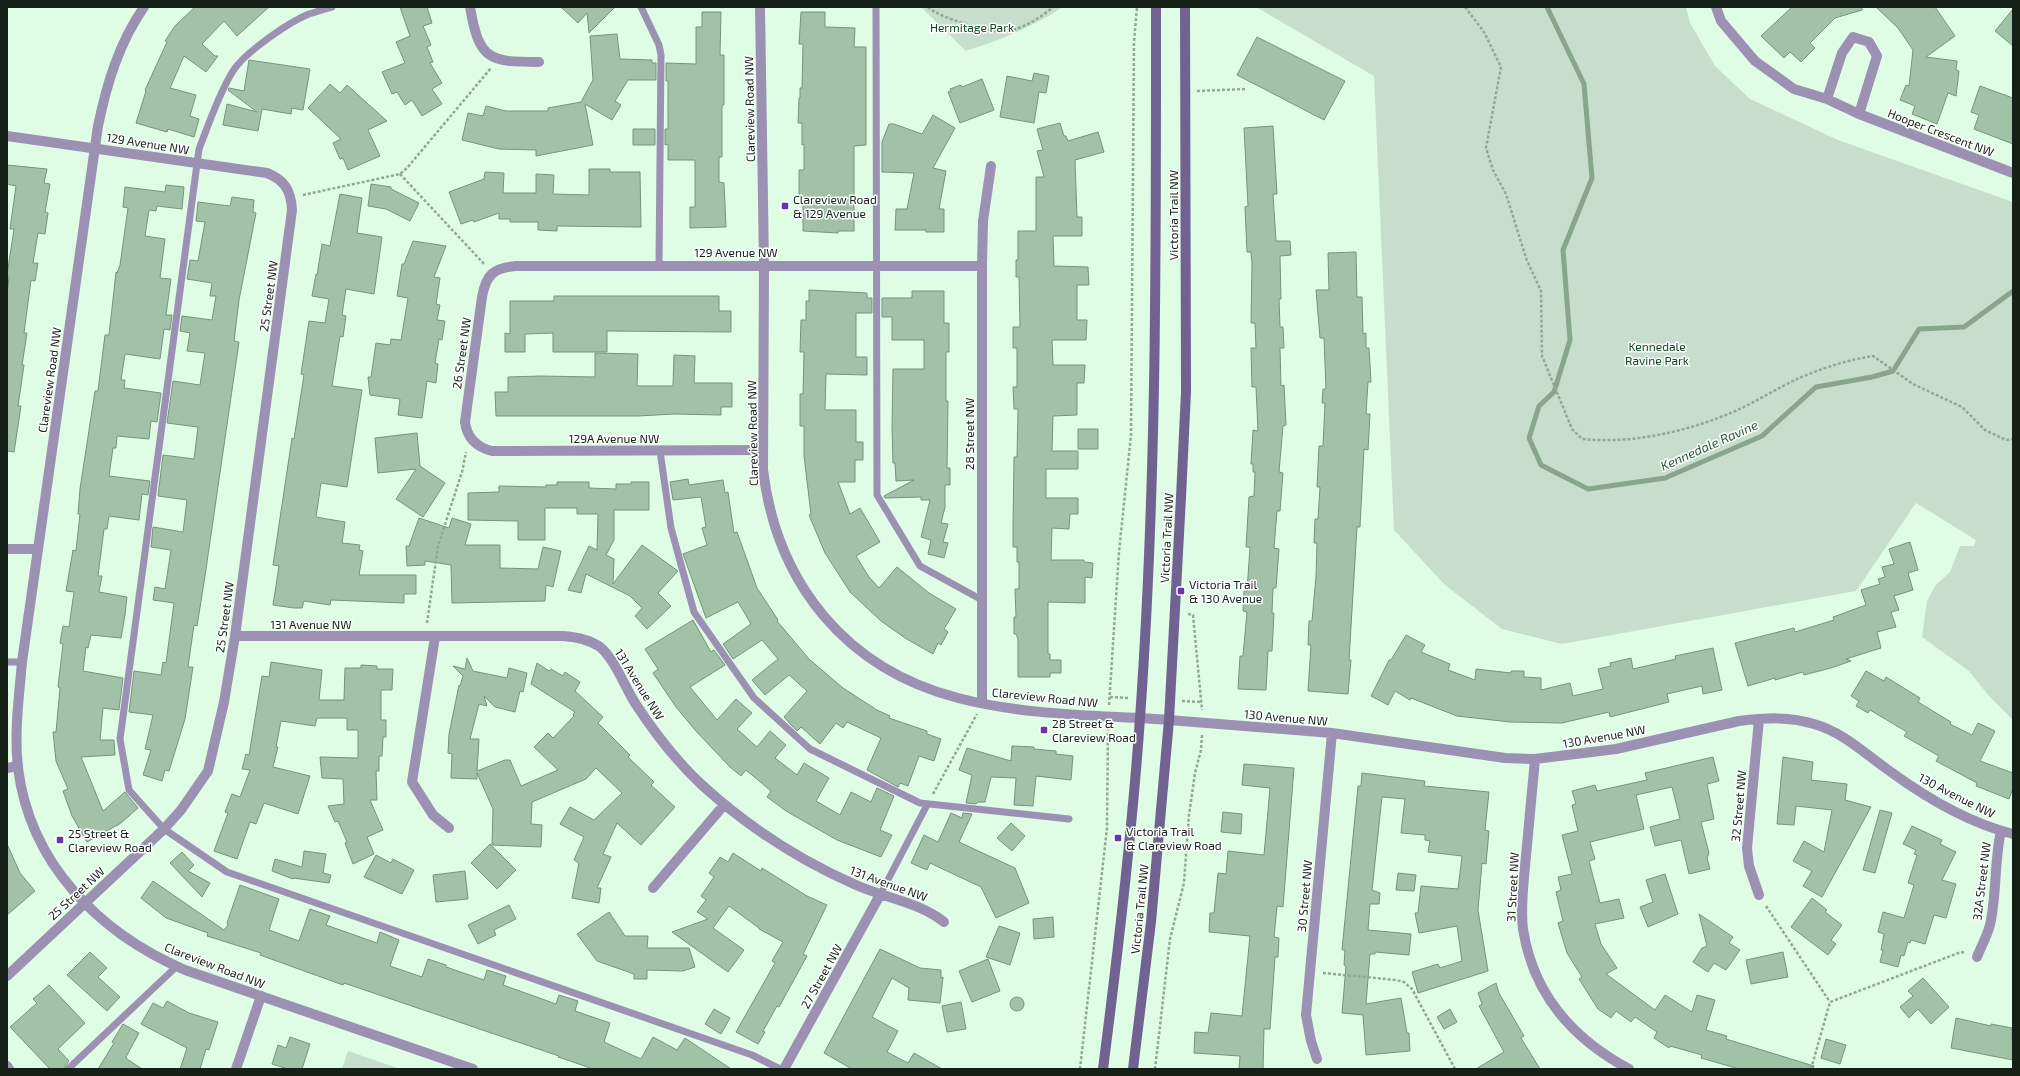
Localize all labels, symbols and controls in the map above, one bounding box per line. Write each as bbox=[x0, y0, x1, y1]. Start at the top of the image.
park label: Hermitage Park bbox=[930, 20, 1014, 34]
street label: Clareview Road NW bbox=[741, 56, 757, 162]
street label: Hooper Crescent NW bbox=[1886, 105, 1996, 159]
street label: 129 Avenue NW bbox=[106, 130, 190, 156]
street label: Victoria Trail NW bbox=[1166, 170, 1180, 260]
place label: Clareview Road & 129 Avenue bbox=[793, 192, 877, 220]
marker: Clareview Road & 129 Avenue bbox=[780, 201, 790, 211]
street label: 129 Avenue NW bbox=[694, 245, 778, 259]
street label: 25 Street NW bbox=[256, 260, 280, 332]
street label: 26 Street NW bbox=[449, 316, 473, 390]
street label: Clareview Road NW bbox=[35, 326, 63, 434]
park label: Kennedale Ravine Park bbox=[1625, 339, 1689, 367]
street label: Clareview Road NW bbox=[744, 380, 760, 486]
street label: 28 Street NW bbox=[962, 398, 976, 470]
water label: Kennedale Ravine bbox=[1658, 416, 1760, 474]
street label: 129A Avenue NW bbox=[569, 431, 659, 445]
street label: Victoria Trail NW bbox=[1157, 493, 1175, 583]
place label: Victoria Trail & 130 Avenue bbox=[1189, 577, 1262, 605]
street label: 25 Street NW bbox=[212, 581, 236, 653]
marker: Victoria Trail & 130 Avenue bbox=[1176, 586, 1186, 596]
street label: 131 Avenue NW bbox=[270, 617, 352, 631]
street label: 131 Avenue NW bbox=[613, 646, 667, 722]
street label: Clareview Road NW bbox=[991, 684, 1099, 710]
street label: 130 Avenue NW bbox=[1244, 706, 1328, 728]
place label: 28 Street & Clareview Road bbox=[1052, 716, 1136, 744]
street label: 130 Avenue NW bbox=[1562, 722, 1646, 750]
marker: 28 Street & Clareview Road bbox=[1039, 725, 1049, 735]
street label: 32 Street NW bbox=[1728, 770, 1748, 842]
street label: 130 Avenue NW bbox=[1916, 770, 1998, 820]
place label: Victoria Trail & Clareview Road bbox=[1126, 824, 1222, 852]
place label: 25 Street & Clareview Road bbox=[68, 826, 152, 854]
marker: Victoria Trail & Clareview Road bbox=[1113, 833, 1123, 843]
marker: 25 Street & Clareview Road bbox=[55, 835, 65, 845]
street label: 32A Street NW bbox=[1969, 841, 1993, 921]
street label: 31 Street NW bbox=[1503, 852, 1521, 922]
street label: 30 Street NW bbox=[1294, 859, 1314, 933]
street label: 25 Street NW bbox=[45, 863, 107, 923]
street label: 131 Avenue NW bbox=[848, 863, 930, 903]
street label: Victoria Trail NW bbox=[1127, 863, 1151, 955]
street label: Clareview Road NW bbox=[163, 939, 267, 991]
street label: 27 Street NW bbox=[798, 941, 844, 1011]

